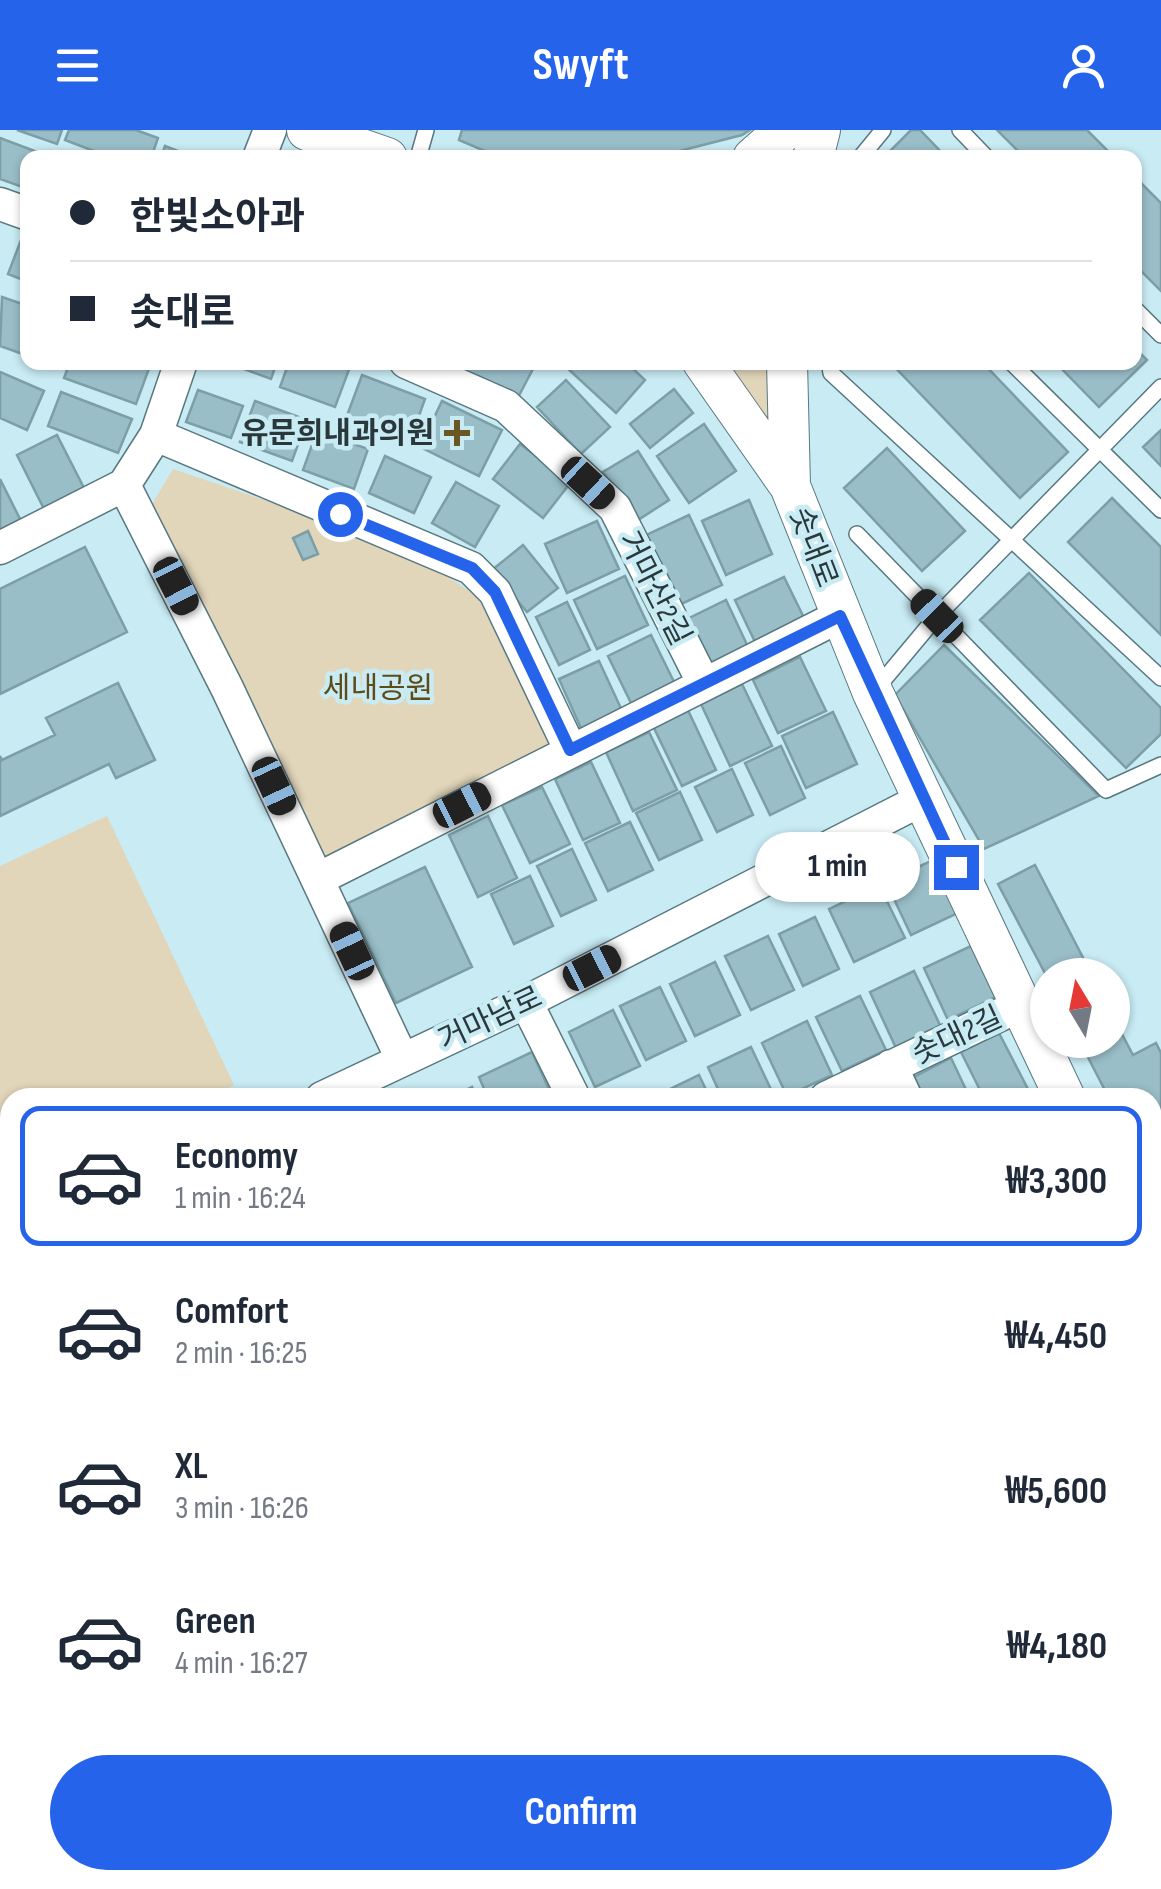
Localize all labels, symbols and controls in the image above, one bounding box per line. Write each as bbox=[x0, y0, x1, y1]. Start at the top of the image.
icon: menu bbox=[50, 38, 105, 93]
text: Swyft bbox=[532, 38, 629, 93]
icon: person bbox=[1056, 38, 1111, 93]
text: 한빛소아과 bbox=[130, 195, 305, 240]
text: 솟대로 bbox=[130, 291, 235, 336]
place label: 유문희내과의원 bbox=[241, 416, 434, 452]
marker: 유문희내과의원 bbox=[444, 420, 470, 446]
car bbox=[556, 452, 620, 514]
route start bbox=[318, 492, 363, 537]
street label: 솟대로 bbox=[781, 502, 845, 592]
street label: 거마산2길 bbox=[610, 526, 698, 651]
car bbox=[149, 552, 203, 620]
car bbox=[905, 584, 969, 648]
park label: 세내공원 bbox=[323, 671, 433, 707]
car bbox=[248, 752, 300, 820]
car bbox=[428, 778, 496, 832]
callout: 1 min bbox=[756, 832, 921, 902]
route end bbox=[934, 845, 979, 890]
text: 1 min bbox=[808, 847, 867, 886]
car bbox=[326, 917, 378, 985]
car bbox=[558, 941, 626, 995]
north arrow bbox=[1030, 958, 1130, 1058]
map controls bbox=[1030, 958, 1130, 1058]
street label: 거마남로 bbox=[433, 979, 548, 1059]
street label: 솟대2길 bbox=[907, 999, 1008, 1072]
icon: car bbox=[55, 1131, 145, 1221]
text: Economy bbox=[175, 1134, 298, 1179]
text: ₩3,300 bbox=[1006, 1159, 1107, 1204]
text: 1 min · 16:24 bbox=[175, 1179, 306, 1218]
icon: car bbox=[55, 1286, 145, 1376]
text: Comfort bbox=[175, 1289, 289, 1334]
text: ₩4,450 bbox=[1005, 1314, 1107, 1359]
text: 2 min · 16:25 bbox=[175, 1334, 307, 1373]
icon: car bbox=[55, 1441, 145, 1531]
text: XL bbox=[175, 1444, 208, 1489]
text: ₩5,600 bbox=[1005, 1469, 1107, 1514]
text: 3 min · 16:26 bbox=[175, 1489, 309, 1528]
icon: car bbox=[55, 1596, 145, 1686]
text: Green bbox=[175, 1599, 256, 1644]
text: ₩4,180 bbox=[1007, 1624, 1107, 1669]
text: 4 min · 16:27 bbox=[175, 1644, 307, 1683]
button: Confirm bbox=[50, 1755, 1112, 1870]

